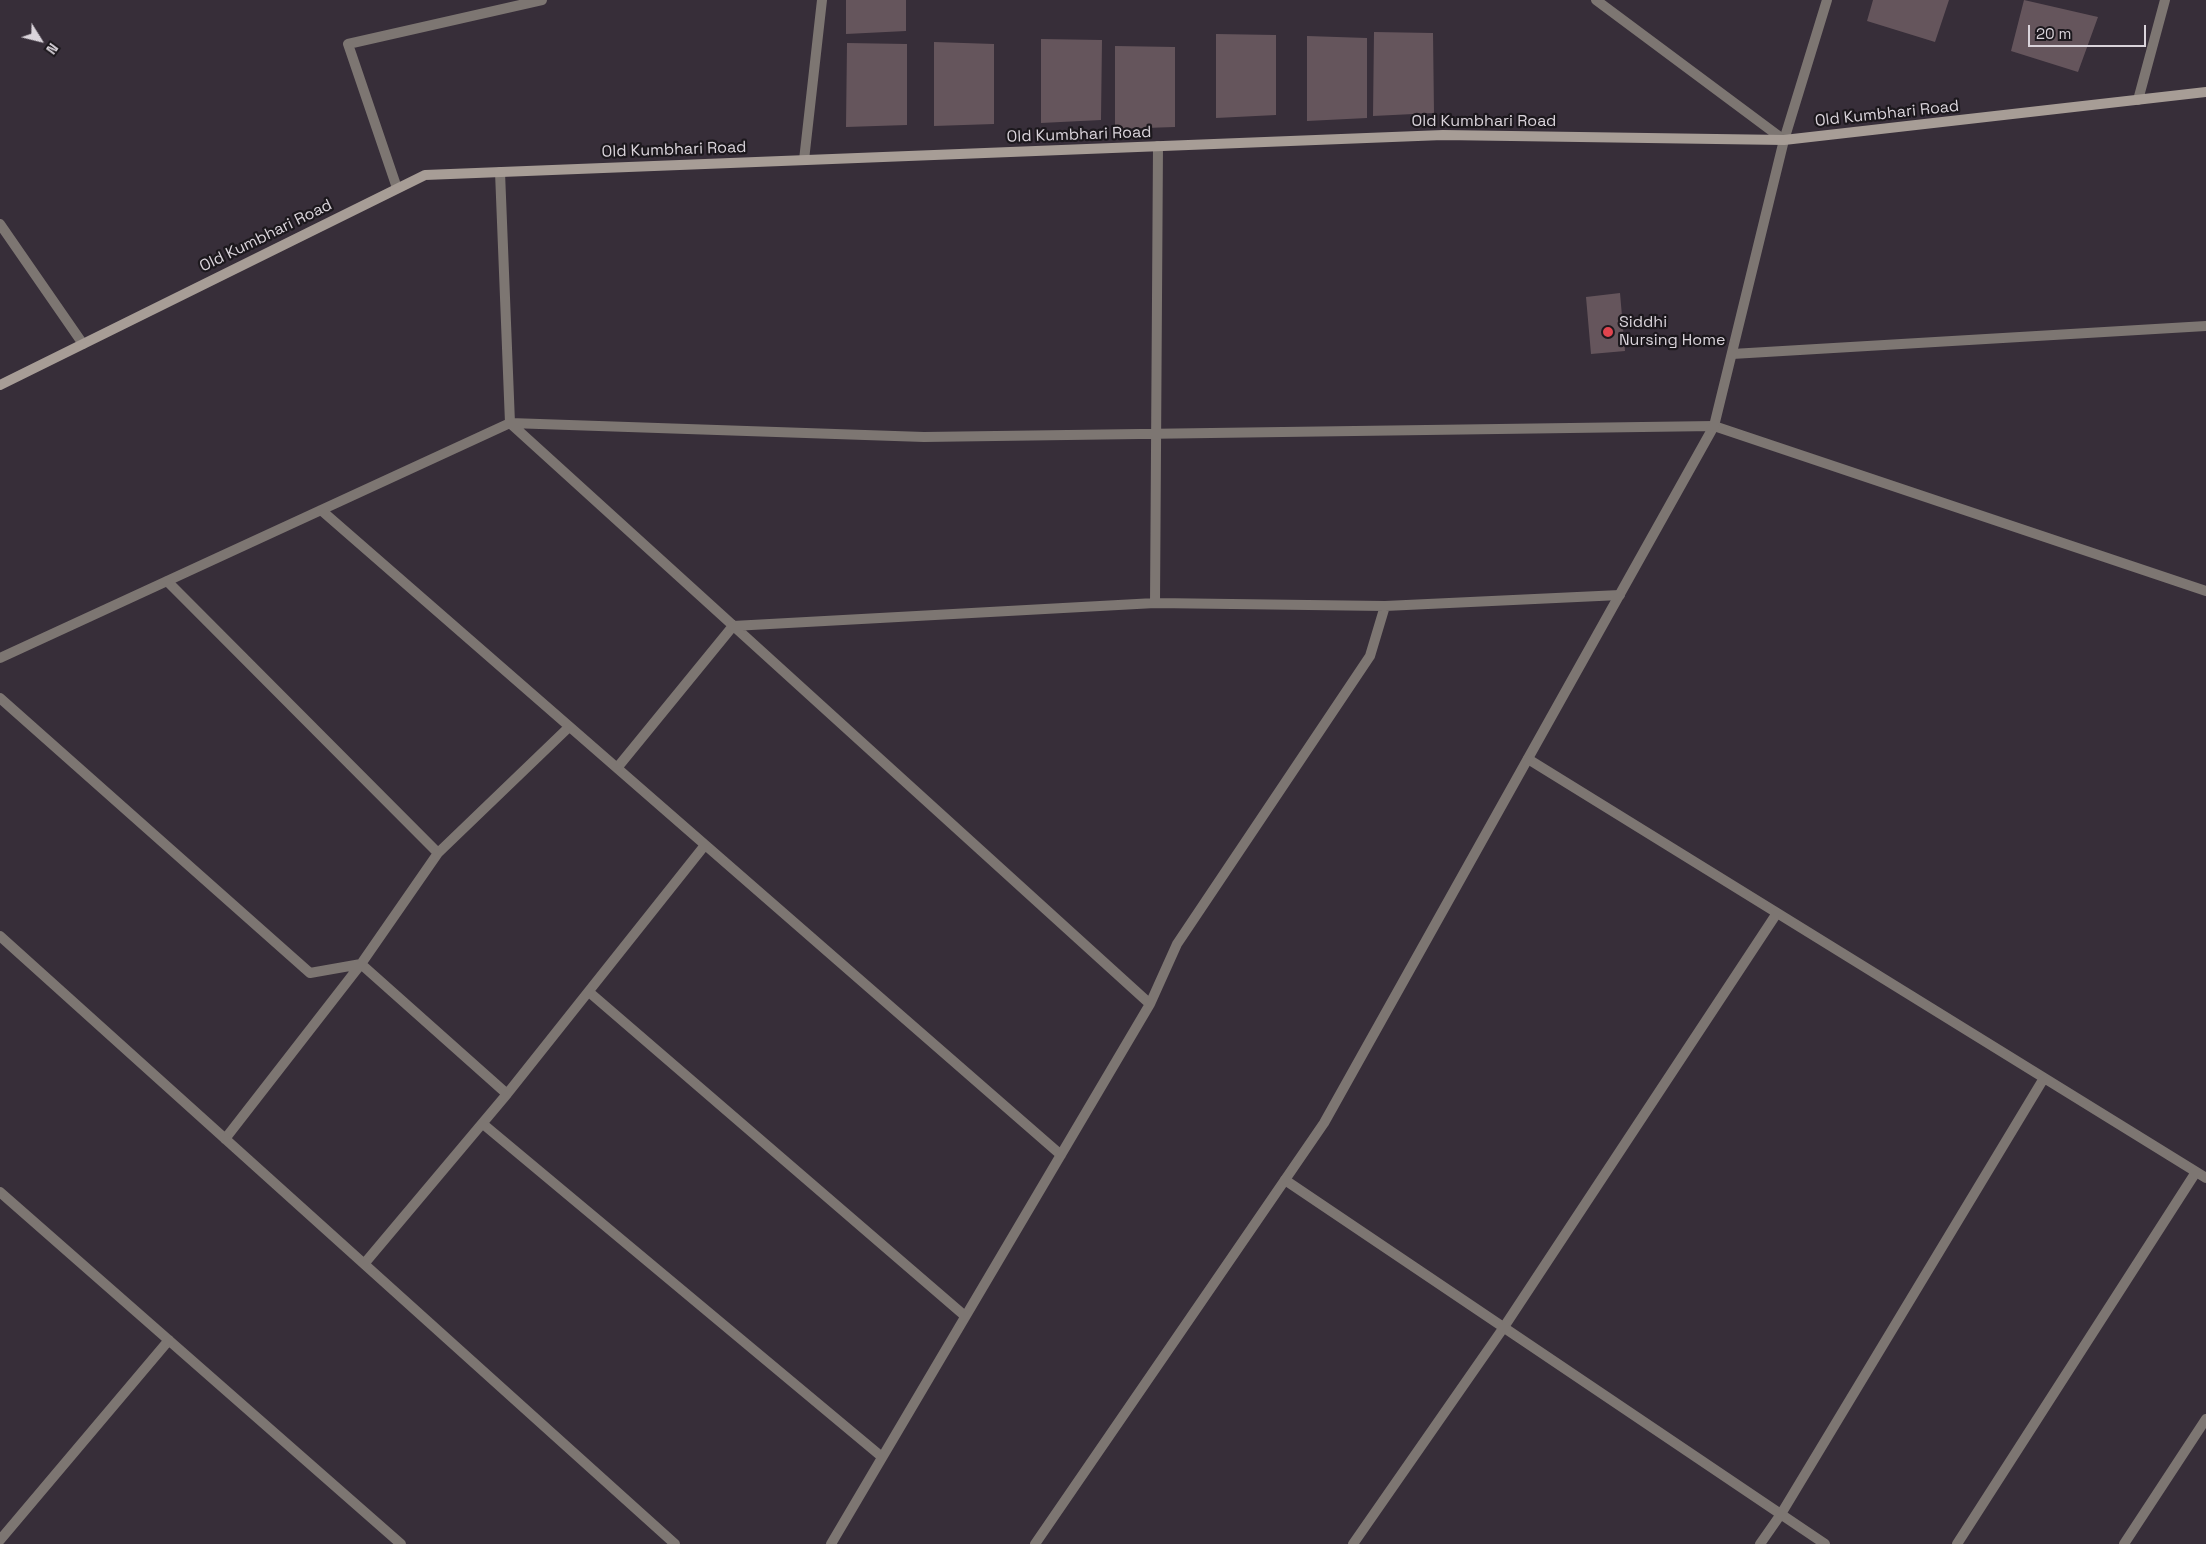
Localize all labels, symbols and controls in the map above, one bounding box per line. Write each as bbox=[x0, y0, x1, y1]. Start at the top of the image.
north arrow bbox=[15, 15, 65, 65]
scale bar bbox=[2031, 15, 2148, 47]
text: 20 m bbox=[2036, 24, 2071, 43]
text: N bbox=[42, 40, 62, 58]
street label: Old Kumbhari Road bbox=[1814, 97, 1960, 131]
street label: Old Kumbhari Road bbox=[1412, 112, 1556, 132]
street label: Old Kumbhari Road bbox=[1006, 123, 1152, 147]
street label: Old Kumbhari Road bbox=[601, 138, 747, 162]
street label: Old Kumbhari Road bbox=[197, 196, 335, 276]
place label: Siddhi Nursing Home bbox=[1619, 313, 1725, 351]
marker: Siddhi Nursing Home bbox=[1601, 325, 1615, 339]

